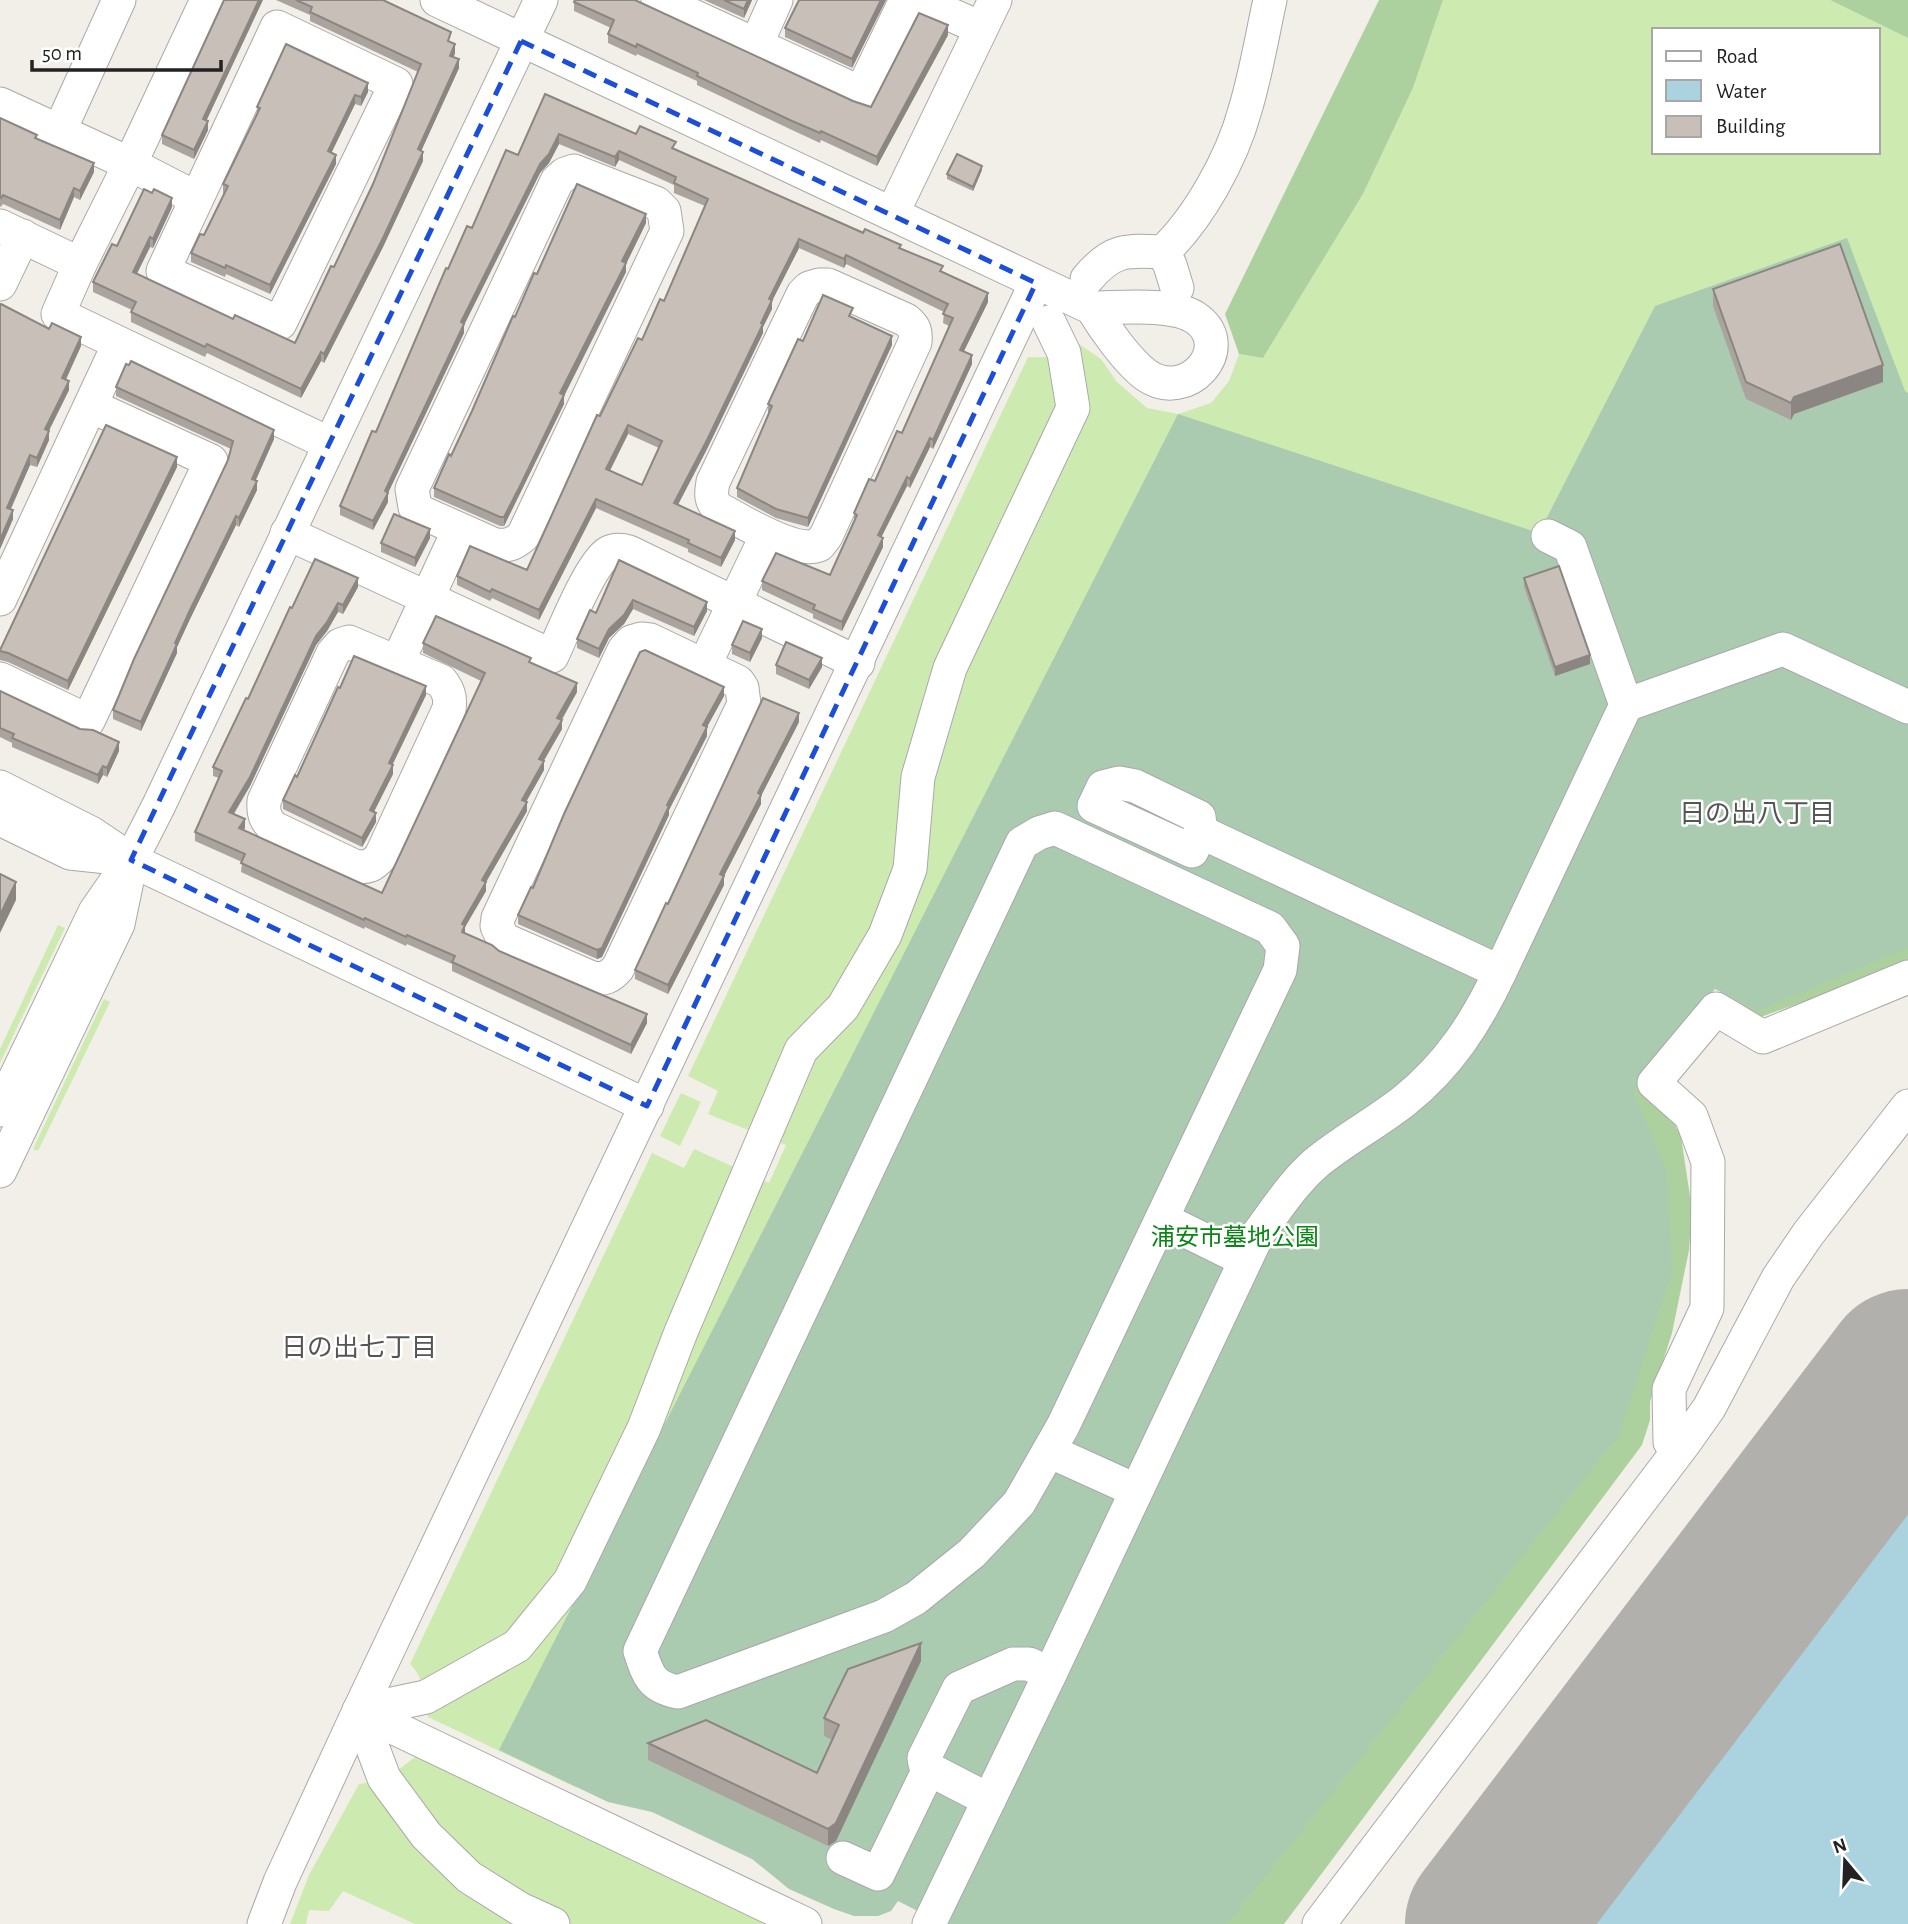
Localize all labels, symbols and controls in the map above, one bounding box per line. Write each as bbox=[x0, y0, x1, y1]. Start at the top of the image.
scale bar bbox=[32, 28, 220, 72]
legend bbox=[1652, 28, 1880, 154]
text: 50 m bbox=[42, 43, 82, 64]
text: Road bbox=[1716, 46, 1758, 67]
text: Water bbox=[1716, 81, 1766, 102]
text: Building bbox=[1716, 116, 1786, 137]
district label: 日の出八丁目 bbox=[1679, 800, 1835, 827]
park label: 浦安市墓地公園 bbox=[1151, 1224, 1319, 1250]
district label: 日の出七丁目 bbox=[281, 1334, 437, 1361]
north arrow bbox=[1810, 1826, 1880, 1896]
text: N bbox=[1831, 1835, 1849, 1857]

